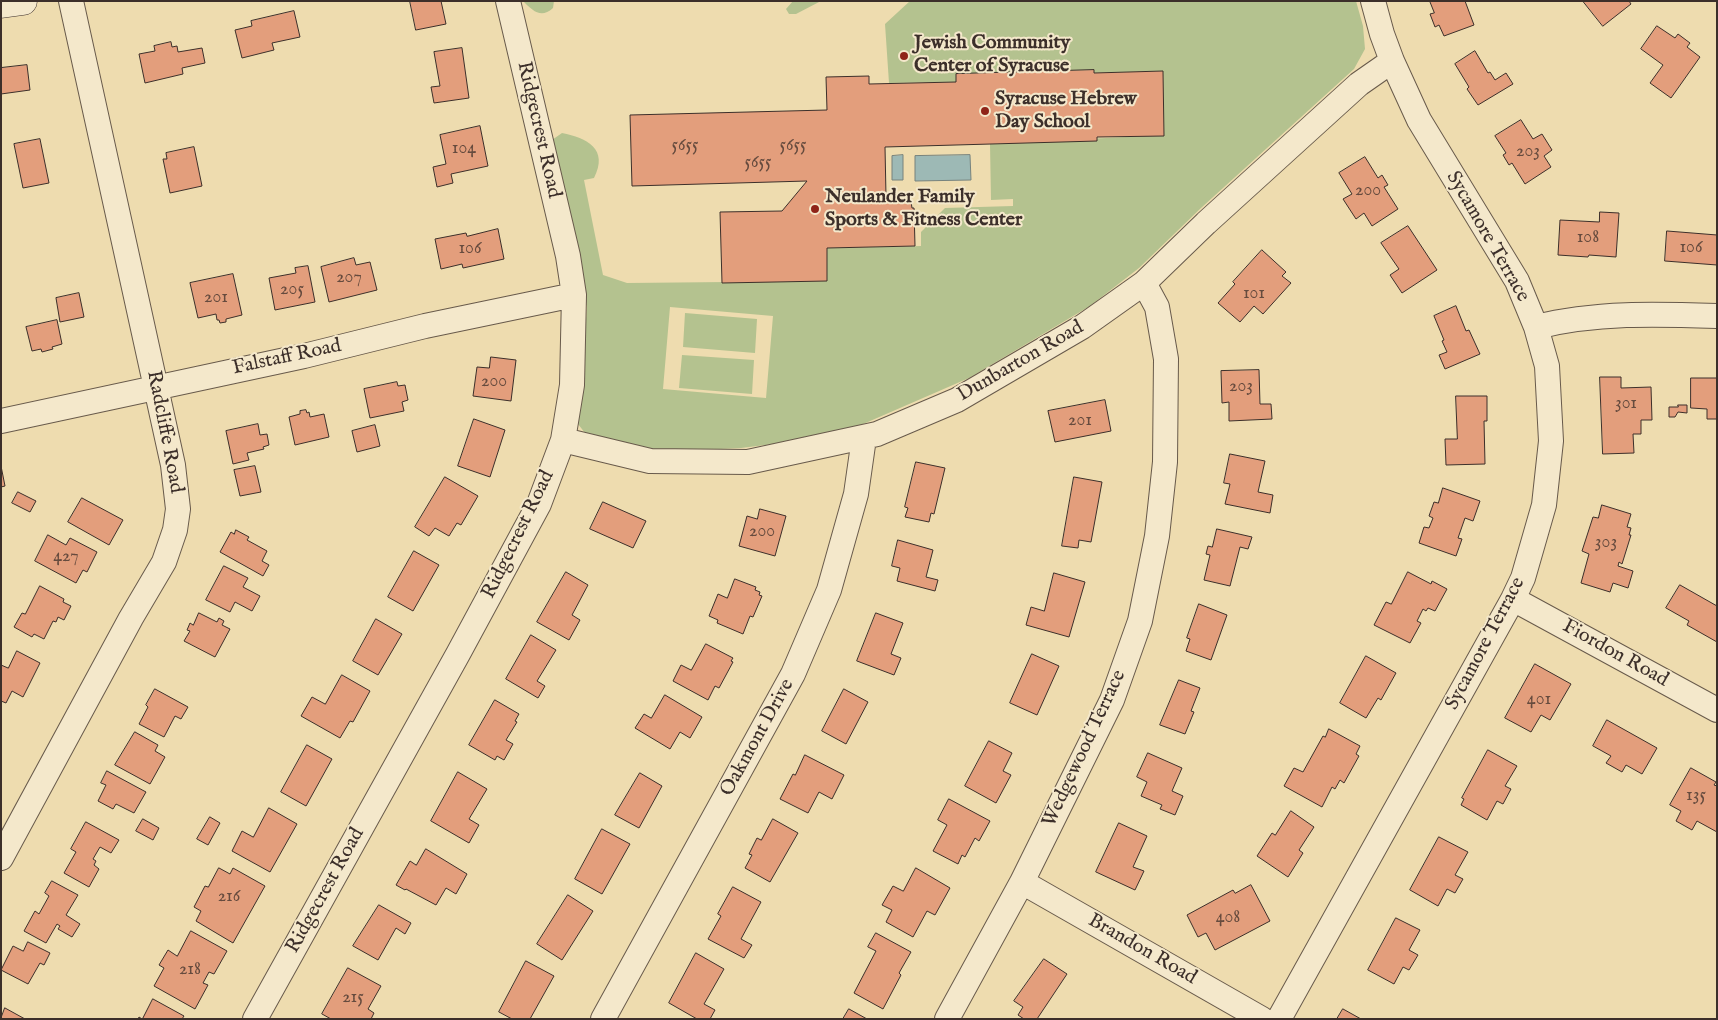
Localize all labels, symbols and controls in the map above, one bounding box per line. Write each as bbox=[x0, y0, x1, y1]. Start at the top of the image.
place label: Jewish Community Center of Syracuse bbox=[914, 32, 1070, 79]
marker: Jewish Community Center of Syracuse bbox=[898, 50, 910, 62]
street label: Ridgecrest Road bbox=[511, 59, 565, 201]
place label: Syracuse Hebrew Day School bbox=[995, 88, 1137, 135]
marker: Syracuse Hebrew Day School bbox=[979, 105, 991, 117]
house number: 5655 bbox=[671, 135, 699, 157]
house number: 5655 bbox=[779, 135, 807, 157]
house number: 104 bbox=[452, 138, 476, 160]
house number: 203 bbox=[1516, 141, 1540, 163]
house number: 5655 bbox=[744, 152, 772, 174]
street label: Sycamore Terrace bbox=[1440, 167, 1534, 307]
house number: 200 bbox=[1355, 180, 1381, 202]
place label: Neulander Family Sports & Fitness Center bbox=[825, 186, 1022, 233]
marker: Neulander Family Sports & Fitness Center bbox=[809, 203, 821, 215]
house number: 108 bbox=[1577, 227, 1599, 249]
house number: 106 bbox=[1679, 237, 1703, 259]
house number: 106 bbox=[458, 238, 482, 260]
house number: 207 bbox=[336, 267, 362, 289]
house number: 205 bbox=[280, 279, 304, 301]
house number: 101 bbox=[1243, 283, 1265, 305]
house number: 201 bbox=[204, 287, 228, 309]
street label: Dunbarton Road bbox=[954, 316, 1088, 408]
street label: Falstaff Road bbox=[230, 335, 344, 381]
street label: Radcliffe Road bbox=[140, 369, 188, 495]
house number: 200 bbox=[481, 371, 507, 393]
house number: 203 bbox=[1229, 376, 1253, 398]
house number: 301 bbox=[1615, 393, 1637, 415]
house number: 201 bbox=[1068, 410, 1092, 432]
street label: Ridgecrest Road bbox=[478, 467, 560, 603]
house number: 200 bbox=[749, 521, 775, 543]
house number: 303 bbox=[1595, 532, 1617, 554]
house number: 427 bbox=[53, 546, 79, 568]
street label: Sycamore Terrace bbox=[1441, 574, 1531, 714]
street label: Fiordon Road bbox=[1558, 615, 1672, 693]
street label: Wedgewood Terrace bbox=[1038, 667, 1132, 831]
street label: Oakmont Drive bbox=[716, 675, 800, 801]
house number: 401 bbox=[1527, 689, 1551, 711]
house number: 135 bbox=[1686, 785, 1706, 807]
street label: Ridgecrest Road bbox=[282, 824, 370, 958]
house number: 216 bbox=[218, 886, 240, 908]
house number: 408 bbox=[1216, 907, 1240, 929]
street label: Brandon Road bbox=[1083, 909, 1201, 991]
house number: 218 bbox=[179, 959, 201, 981]
house number: 215 bbox=[342, 987, 364, 1009]

